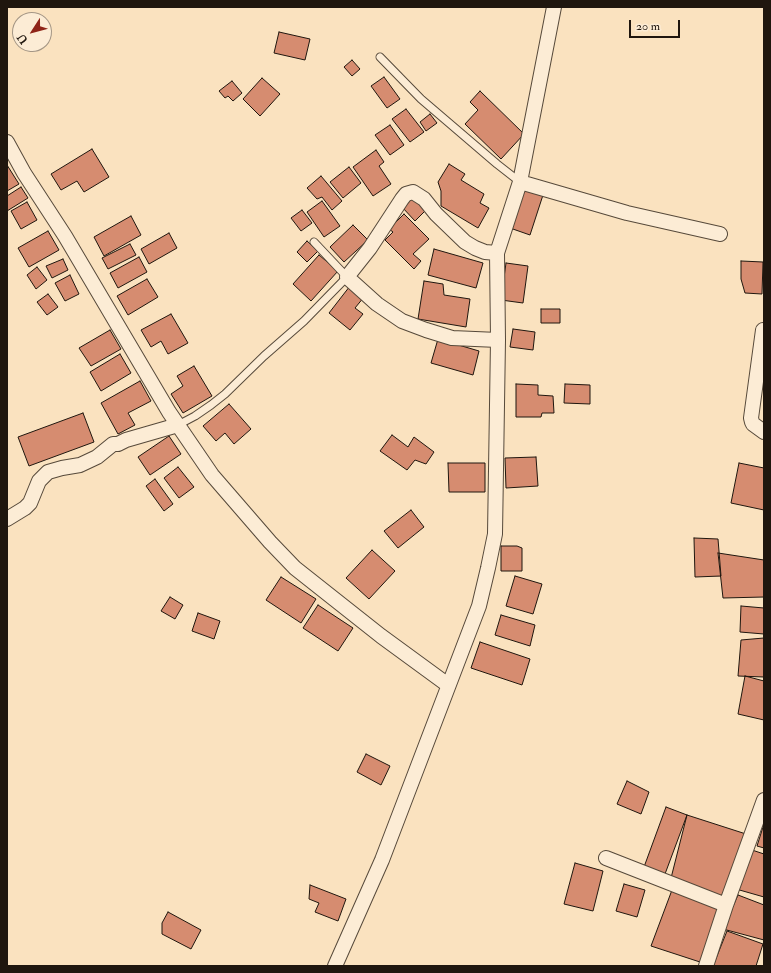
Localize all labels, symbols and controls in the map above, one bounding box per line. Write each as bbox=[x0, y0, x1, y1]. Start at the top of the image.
north arrow bbox=[12, 12, 52, 52]
scale bar bbox=[631, 12, 682, 38]
text: 20 m bbox=[636, 19, 660, 34]
text: U bbox=[15, 31, 31, 46]

